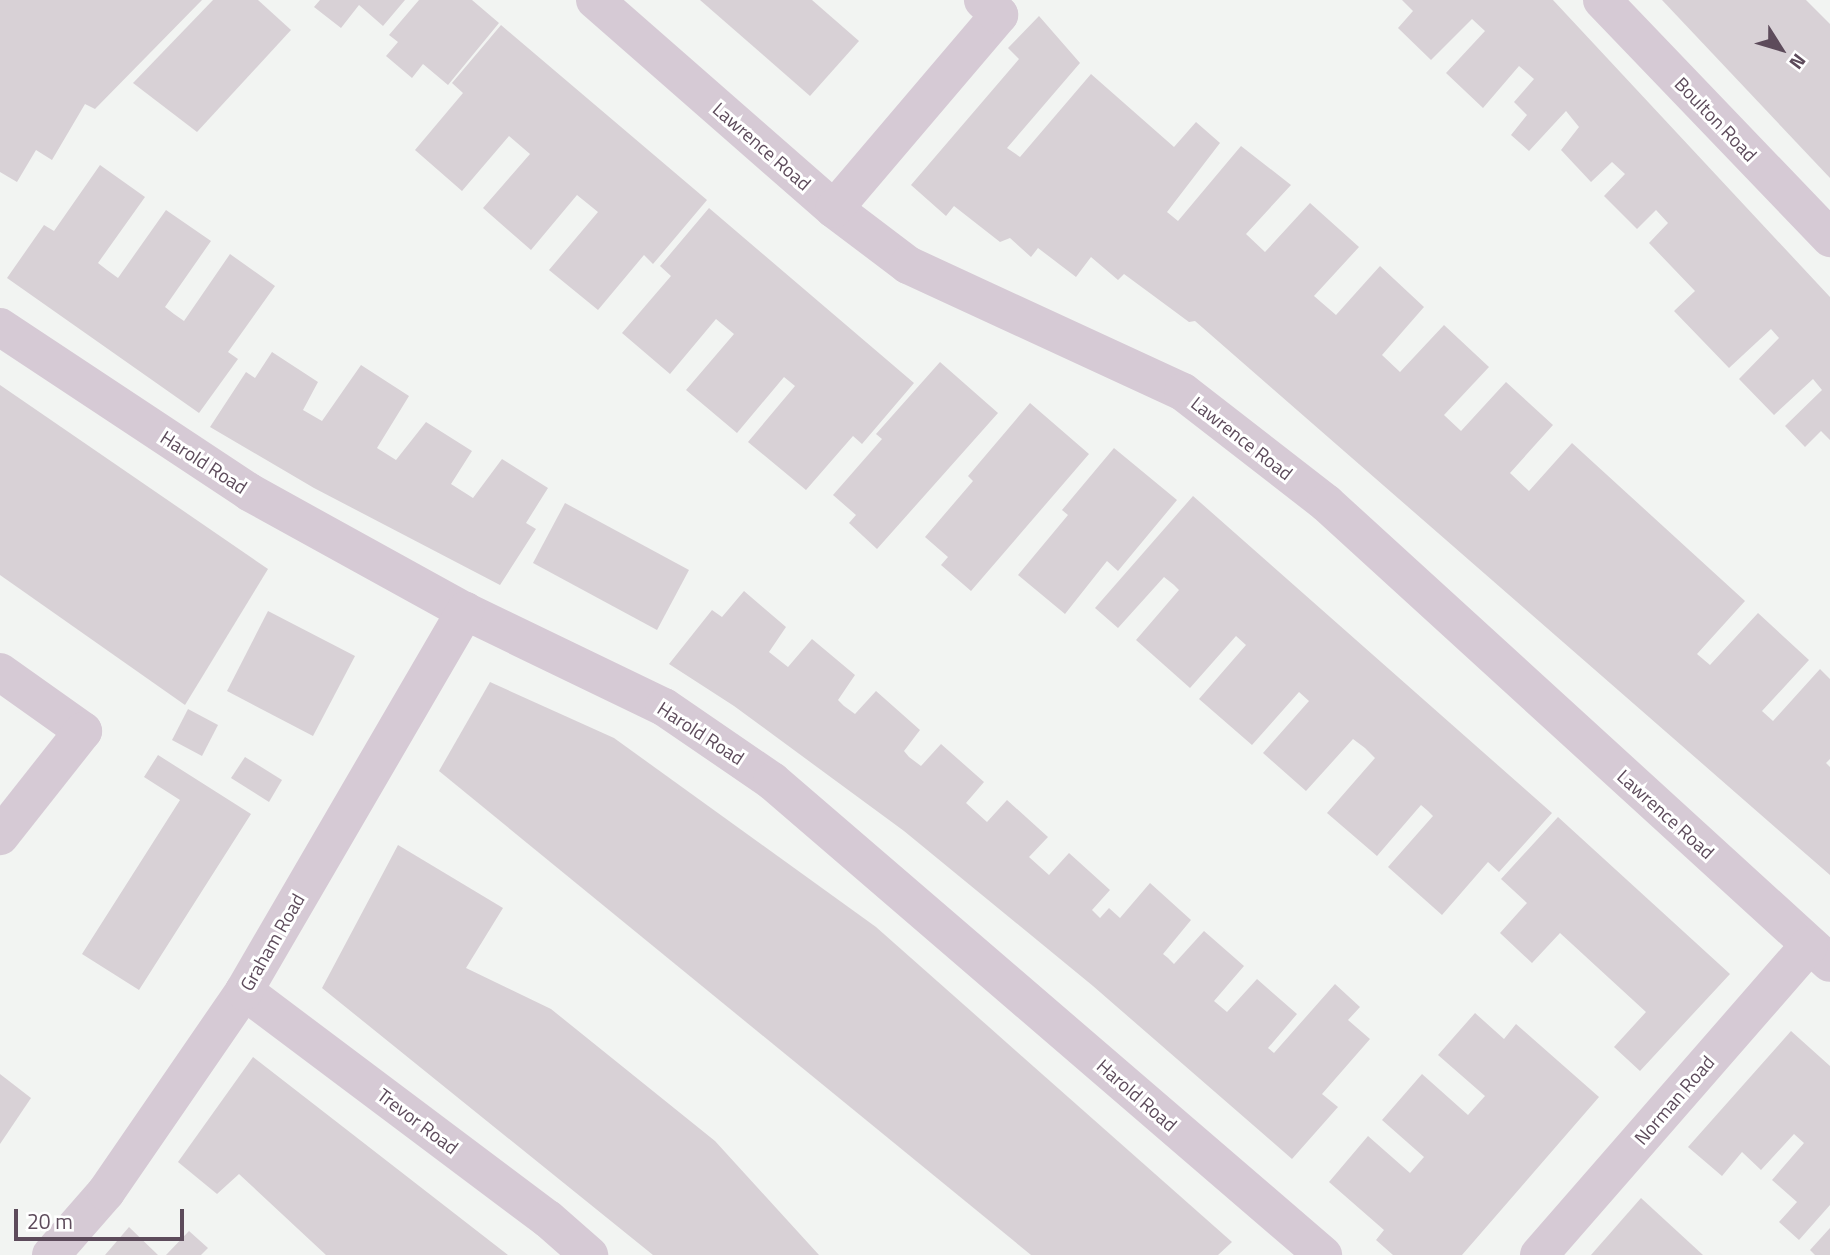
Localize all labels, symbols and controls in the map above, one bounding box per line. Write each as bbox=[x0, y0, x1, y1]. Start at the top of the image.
north arrow bbox=[1746, 14, 1816, 84]
text: N bbox=[1783, 48, 1814, 76]
street label: Boulton Road bbox=[1670, 72, 1762, 166]
street label: Lawrence Road bbox=[708, 97, 816, 195]
street label: Lawrence Road bbox=[1187, 391, 1297, 485]
street label: Harold Road bbox=[156, 426, 252, 498]
street label: Harold Road bbox=[653, 697, 749, 769]
street label: Lawrence Road bbox=[1613, 765, 1719, 863]
street label: Graham Road bbox=[235, 889, 309, 995]
street label: Norman Road bbox=[1629, 1051, 1719, 1149]
street label: Harold Road bbox=[1092, 1054, 1182, 1136]
street label: Trevor Road bbox=[373, 1083, 463, 1159]
scale bar bbox=[18, 1196, 187, 1240]
text: 20 m bbox=[27, 1205, 73, 1237]

